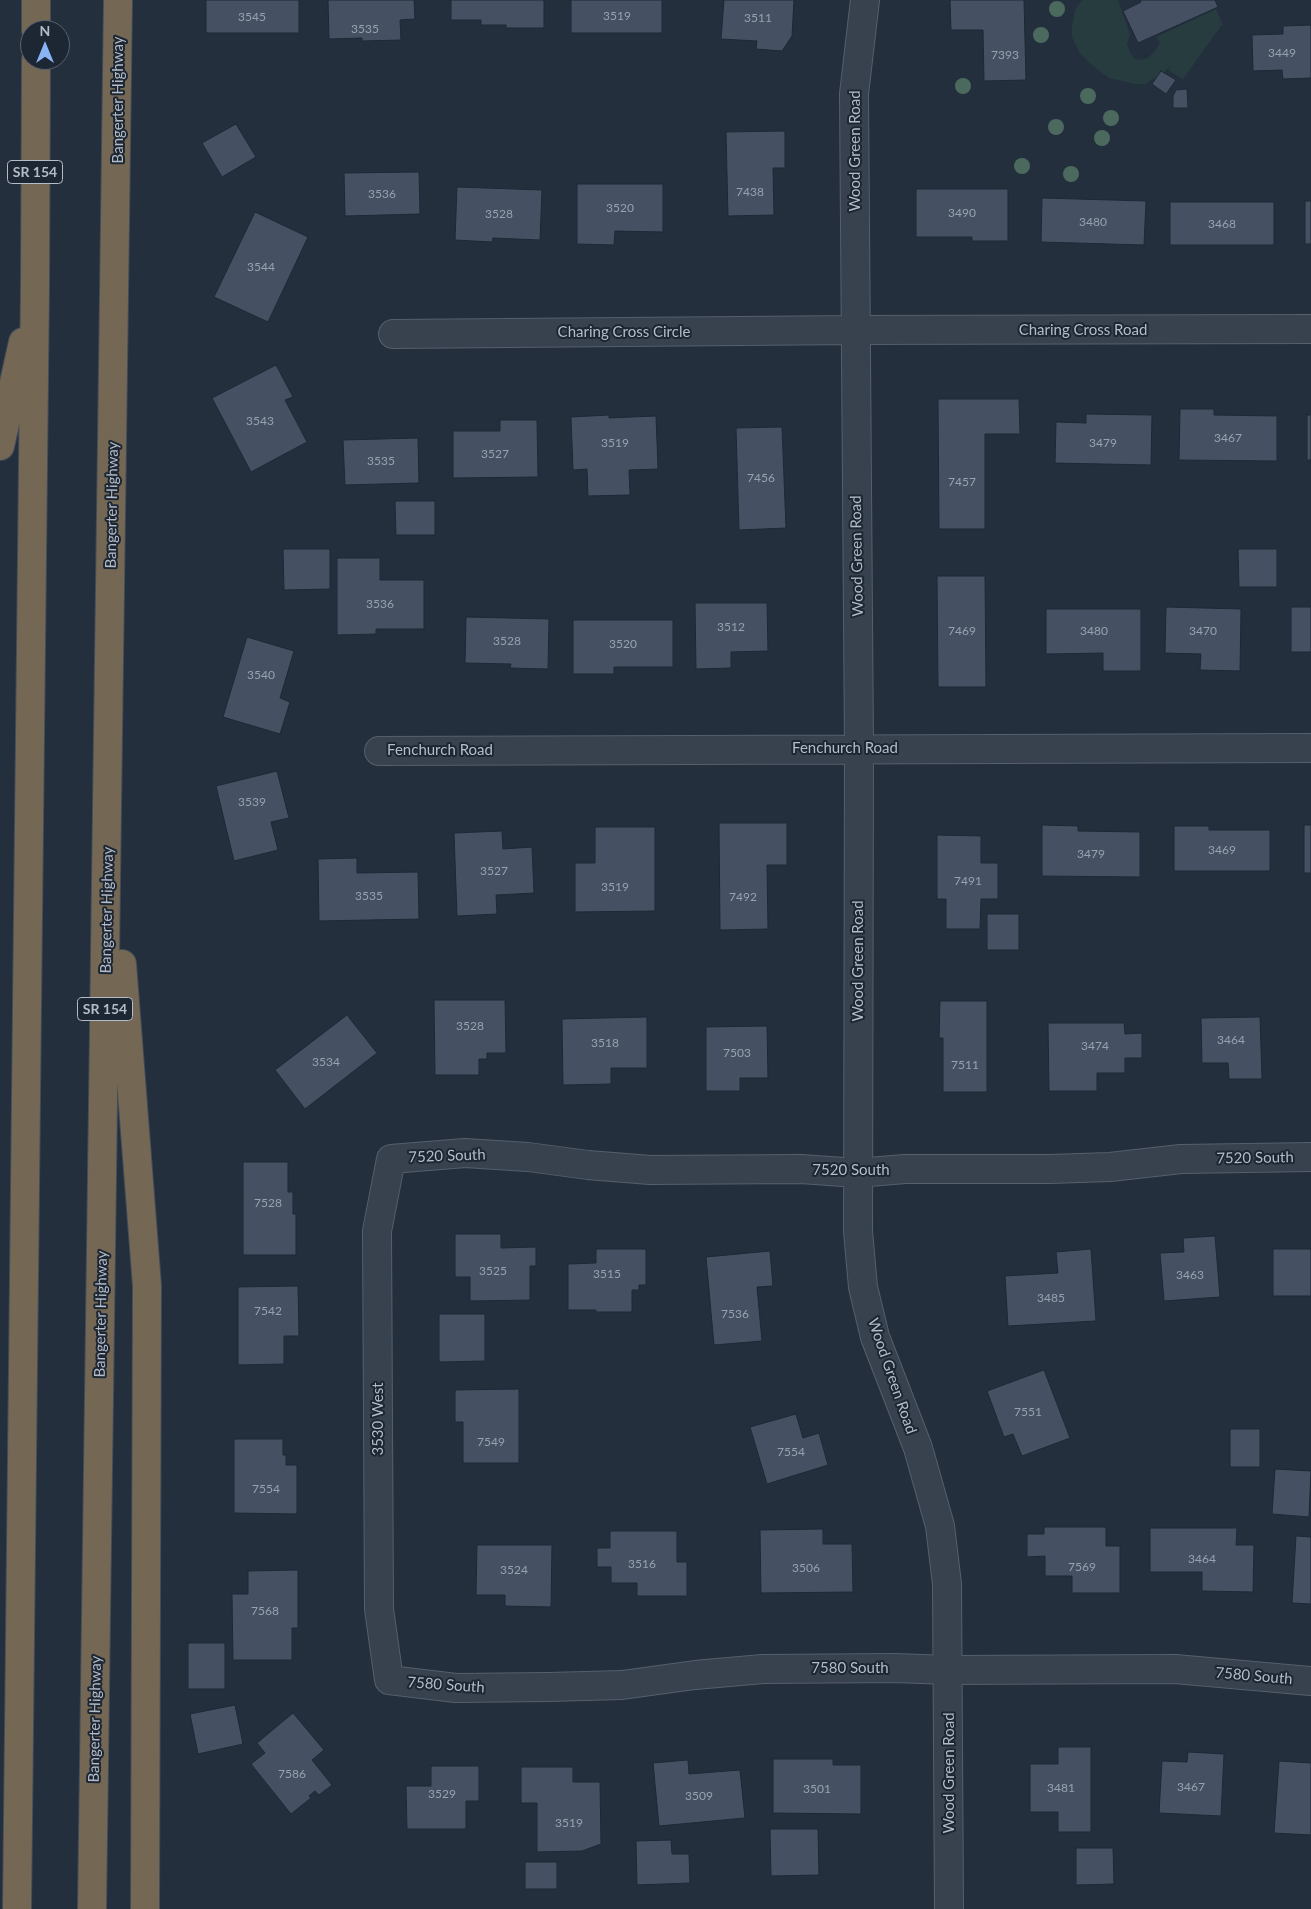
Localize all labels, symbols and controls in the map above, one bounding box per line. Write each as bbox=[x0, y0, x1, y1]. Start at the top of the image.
house number: 3519 bbox=[603, 9, 631, 23]
house number: 3545 bbox=[238, 10, 266, 24]
house number: 3511 bbox=[744, 11, 772, 25]
north arrow bbox=[20, 20, 70, 70]
text: N bbox=[40, 22, 50, 39]
house number: 3535 bbox=[351, 22, 379, 36]
street label: Bangerter Highway bbox=[109, 37, 127, 163]
house number: 3449 bbox=[1268, 46, 1296, 60]
house number: 7393 bbox=[991, 48, 1019, 62]
street label: Wood Green Road bbox=[846, 90, 864, 212]
road number: SR 154 bbox=[8, 160, 62, 183]
house number: 7438 bbox=[736, 185, 764, 199]
house number: 3536 bbox=[368, 187, 396, 201]
house number: 3520 bbox=[606, 201, 634, 215]
house number: 3490 bbox=[948, 206, 976, 220]
house number: 3528 bbox=[485, 207, 513, 221]
house number: 3480 bbox=[1079, 215, 1107, 229]
house number: 3468 bbox=[1208, 217, 1236, 231]
house number: 3544 bbox=[247, 260, 275, 274]
street label: Charing Cross Road bbox=[1019, 321, 1147, 339]
street label: Charing Cross Circle bbox=[558, 323, 690, 341]
house number: 3543 bbox=[246, 414, 274, 428]
house number: 3467 bbox=[1214, 431, 1242, 445]
house number: 3519 bbox=[601, 436, 629, 450]
house number: 3479 bbox=[1089, 436, 1117, 450]
street label: Bangerter Highway bbox=[102, 441, 122, 569]
house number: 3527 bbox=[481, 447, 509, 461]
house number: 3535 bbox=[367, 454, 395, 468]
house number: 7456 bbox=[747, 471, 775, 485]
house number: 7457 bbox=[948, 475, 976, 489]
street label: Wood Green Road bbox=[847, 495, 867, 617]
house number: 3536 bbox=[366, 597, 394, 611]
house number: 3512 bbox=[717, 620, 745, 634]
house number: 7469 bbox=[948, 624, 976, 638]
house number: 3480 bbox=[1080, 624, 1108, 638]
house number: 3470 bbox=[1189, 624, 1217, 638]
house number: 3528 bbox=[493, 634, 521, 648]
house number: 3520 bbox=[609, 637, 637, 651]
house number: 3540 bbox=[247, 668, 275, 682]
street label: Fenchurch Road bbox=[792, 739, 898, 757]
street label: Fenchurch Road bbox=[387, 741, 493, 759]
house number: 3539 bbox=[238, 795, 266, 809]
house number: 3469 bbox=[1208, 843, 1236, 857]
street label: Bangerter Highway bbox=[97, 846, 117, 974]
house number: 3479 bbox=[1077, 847, 1105, 861]
house number: 3527 bbox=[480, 864, 508, 878]
house number: 7491 bbox=[954, 874, 982, 888]
house number: 3519 bbox=[601, 880, 629, 894]
house number: 3535 bbox=[355, 889, 383, 903]
house number: 7492 bbox=[729, 890, 757, 904]
street label: Wood Green Road bbox=[849, 900, 867, 1022]
road number: SR 154 bbox=[78, 998, 132, 1021]
house number: 3528 bbox=[456, 1019, 484, 1033]
house number: 3464 bbox=[1217, 1033, 1245, 1047]
house number: 3518 bbox=[591, 1036, 619, 1050]
house number: 3474 bbox=[1081, 1039, 1109, 1053]
house number: 7503 bbox=[723, 1046, 751, 1060]
house number: 3534 bbox=[312, 1055, 340, 1069]
house number: 7511 bbox=[951, 1058, 979, 1072]
street label: 7520 South bbox=[408, 1146, 486, 1166]
street label: 7520 South bbox=[1216, 1148, 1294, 1168]
street label: 7520 South bbox=[812, 1161, 890, 1179]
house number: 7528 bbox=[254, 1196, 282, 1210]
street label: Bangerter Highway bbox=[91, 1250, 111, 1378]
house number: 3525 bbox=[479, 1264, 507, 1278]
house number: 3515 bbox=[593, 1267, 621, 1281]
house number: 3463 bbox=[1176, 1268, 1204, 1282]
house number: 3485 bbox=[1037, 1291, 1065, 1305]
house number: 7542 bbox=[254, 1304, 282, 1318]
house number: 7536 bbox=[721, 1307, 749, 1321]
street label: Wood Green Road bbox=[864, 1316, 920, 1436]
street label: 3530 West bbox=[369, 1382, 387, 1456]
house number: 7551 bbox=[1014, 1405, 1042, 1419]
house number: 7549 bbox=[477, 1435, 505, 1449]
house number: 7554 bbox=[777, 1445, 805, 1459]
house number: 7554 bbox=[252, 1482, 280, 1496]
house number: 3464 bbox=[1188, 1552, 1216, 1566]
house number: 3516 bbox=[628, 1557, 656, 1571]
house number: 7569 bbox=[1068, 1560, 1096, 1574]
house number: 3506 bbox=[792, 1561, 820, 1575]
house number: 3524 bbox=[500, 1563, 528, 1577]
house number: 7568 bbox=[251, 1604, 279, 1618]
street label: Bangerter Highway bbox=[85, 1655, 105, 1783]
street label: 7580 South bbox=[811, 1659, 889, 1677]
street label: 7580 South bbox=[1215, 1664, 1293, 1688]
street label: 7580 South bbox=[407, 1673, 485, 1697]
street label: Wood Green Road bbox=[940, 1712, 958, 1834]
house number: 7586 bbox=[278, 1767, 306, 1781]
house number: 3467 bbox=[1177, 1780, 1205, 1794]
house number: 3481 bbox=[1047, 1781, 1075, 1795]
house number: 3501 bbox=[803, 1782, 831, 1796]
house number: 3529 bbox=[428, 1787, 456, 1801]
house number: 3509 bbox=[685, 1789, 713, 1803]
house number: 3519 bbox=[555, 1816, 583, 1830]

